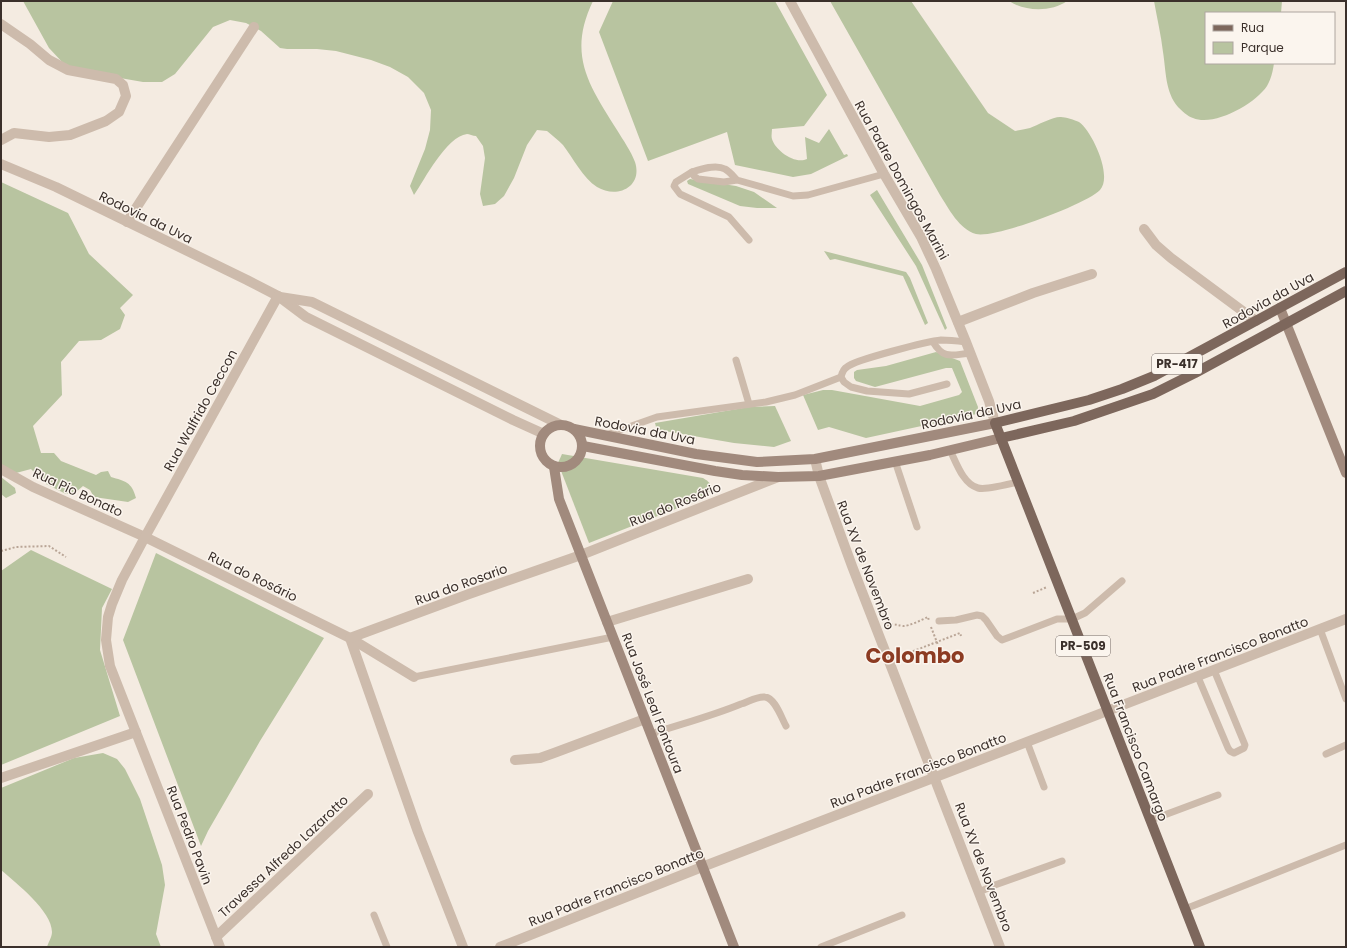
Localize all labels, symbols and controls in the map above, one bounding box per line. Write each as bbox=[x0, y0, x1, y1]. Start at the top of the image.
legend bbox=[1205, 12, 1335, 64]
text: Rua bbox=[1241, 19, 1264, 36]
text: Parque bbox=[1241, 39, 1284, 56]
street label: Rua Padre Domingos Marini bbox=[850, 97, 953, 263]
street label: Rodovia da Uva bbox=[96, 187, 196, 248]
street label: Rodovia da Uva bbox=[1219, 267, 1317, 333]
street label: Rua Walfrido Ceccon bbox=[159, 346, 242, 475]
road number: PR-417 bbox=[1152, 354, 1202, 374]
street label: Rodovia da Uva bbox=[919, 395, 1023, 434]
street label: Rodovia da Uva bbox=[593, 411, 697, 450]
street label: Rua Pio Bonato bbox=[30, 463, 126, 522]
street label: Rua do Rosário bbox=[627, 477, 724, 531]
street label: Rua XV de Novembro bbox=[832, 498, 899, 633]
street label: Rua do Rosário bbox=[205, 547, 301, 606]
street label: Rua do Rosario bbox=[412, 559, 510, 610]
street label: Rua Padre Francisco Bonatto bbox=[1129, 612, 1311, 697]
street label: Rua José Leal Fontoura bbox=[617, 630, 688, 776]
road number: PR-509 bbox=[1056, 636, 1110, 656]
district label: Colombo bbox=[866, 641, 964, 670]
street label: Rua Francisco Camargo bbox=[1098, 670, 1173, 824]
street label: Rua Padre Francisco Bonatto bbox=[827, 728, 1009, 813]
street label: Rua Pedro Pavin bbox=[162, 783, 217, 887]
street label: Travessa Alfredo Lazarotto bbox=[214, 791, 353, 922]
street label: Rua XV de Novembro bbox=[950, 800, 1017, 935]
street label: Rua Padre Francisco Bonatto bbox=[526, 844, 707, 931]

